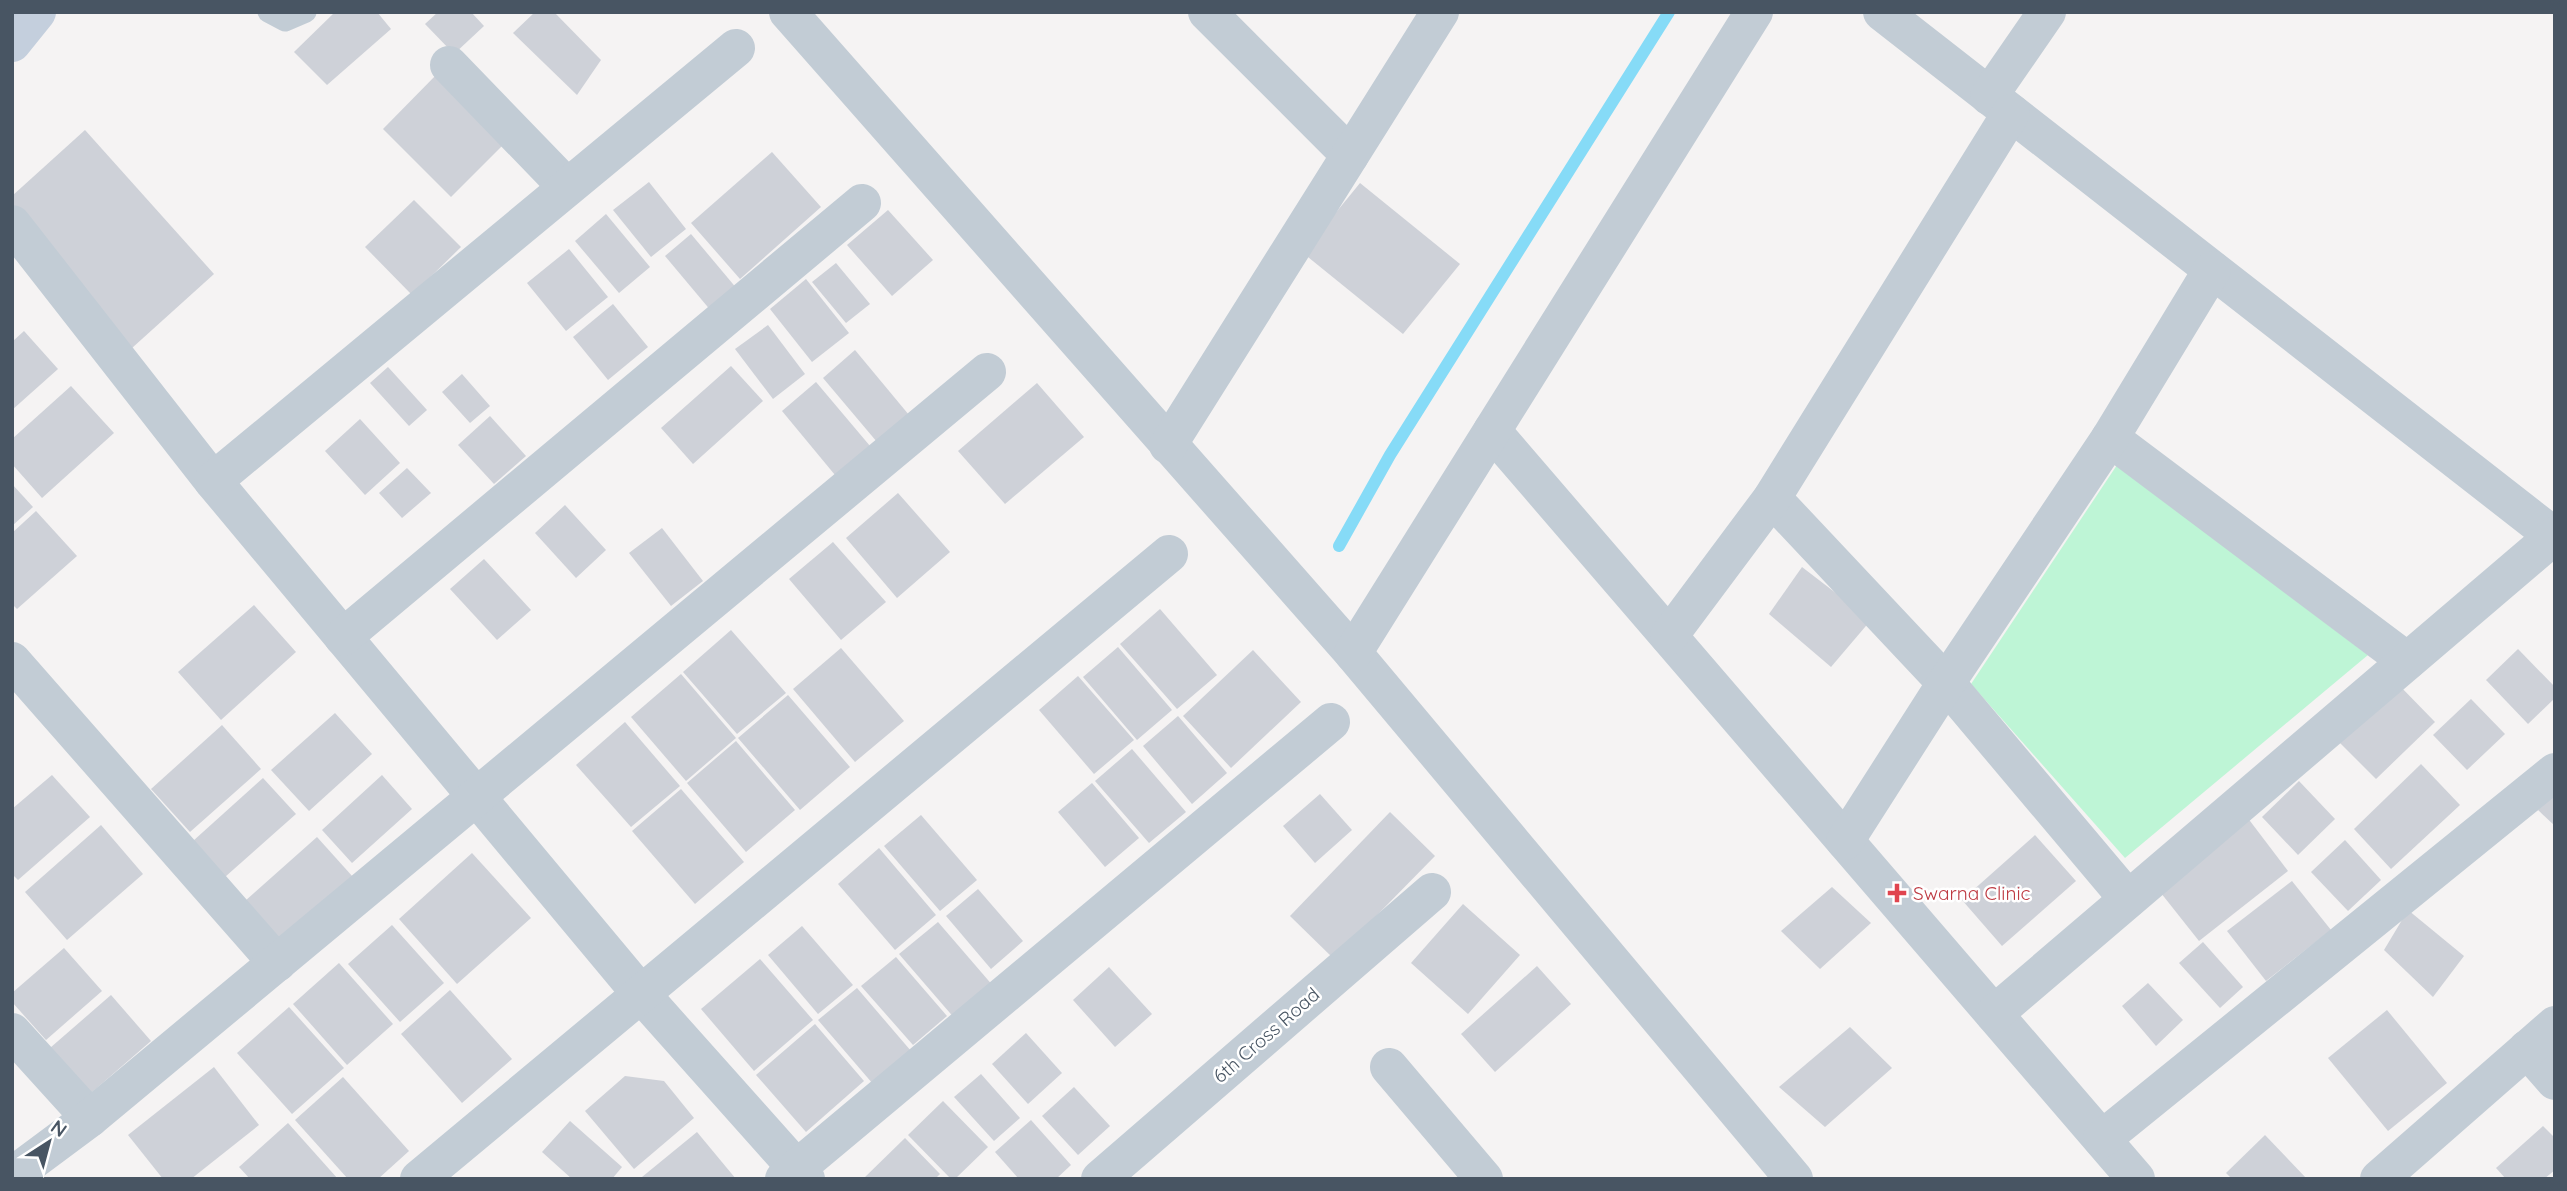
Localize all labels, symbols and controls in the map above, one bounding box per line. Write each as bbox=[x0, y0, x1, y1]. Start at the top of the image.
place label: Swarna Clinic bbox=[1913, 881, 2030, 905]
marker: Swarna Clinic bbox=[1887, 883, 1907, 903]
street label: 6th Cross Road bbox=[1208, 982, 1324, 1088]
north arrow bbox=[14, 1107, 84, 1177]
text: N bbox=[46, 1114, 72, 1142]

